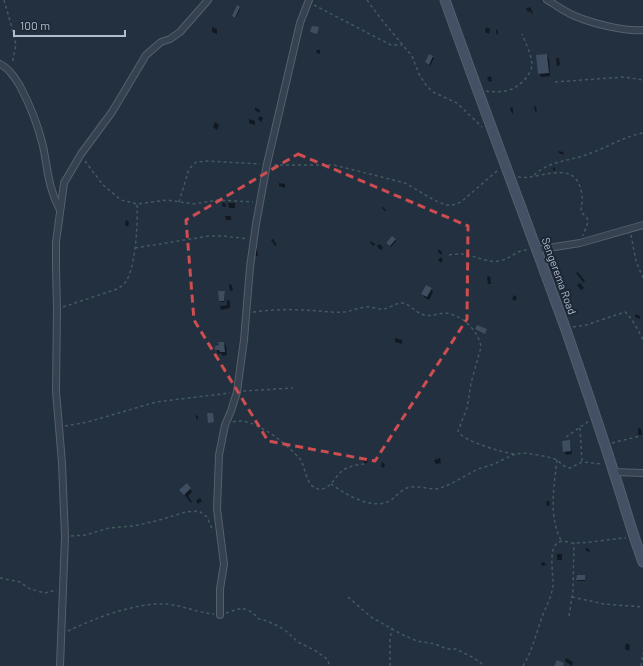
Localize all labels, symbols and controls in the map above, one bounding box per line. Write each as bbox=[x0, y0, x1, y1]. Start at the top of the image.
scale bar bbox=[14, 12, 125, 38]
text: 100 m bbox=[20, 18, 50, 32]
street label: Sengerema Road bbox=[540, 236, 579, 316]

